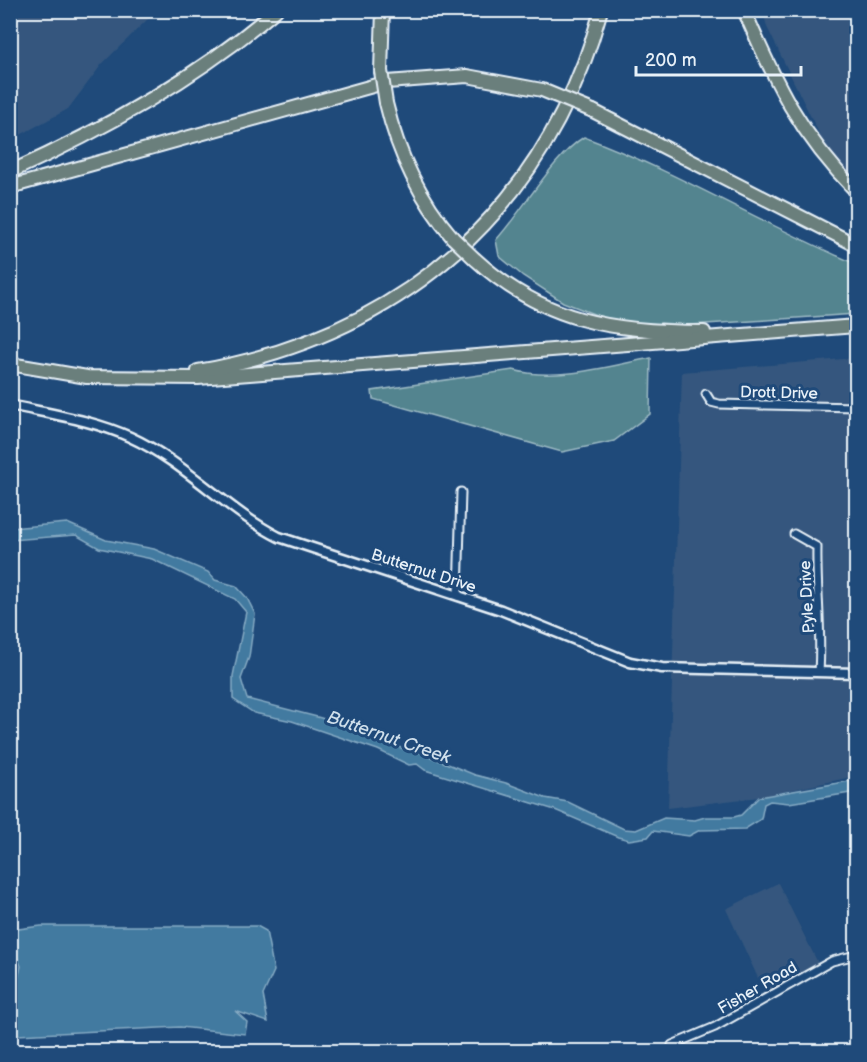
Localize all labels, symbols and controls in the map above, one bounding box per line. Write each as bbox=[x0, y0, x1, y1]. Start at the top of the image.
scale bar bbox=[636, 39, 801, 77]
text: 200 m bbox=[645, 50, 697, 71]
street label: Drott Drive bbox=[740, 383, 819, 404]
street label: Butternut Drive bbox=[369, 546, 479, 597]
street label: Pyle Drive bbox=[796, 560, 819, 634]
water label: Butternut Creek bbox=[324, 707, 454, 769]
street label: Fisher Road bbox=[715, 958, 801, 1019]

